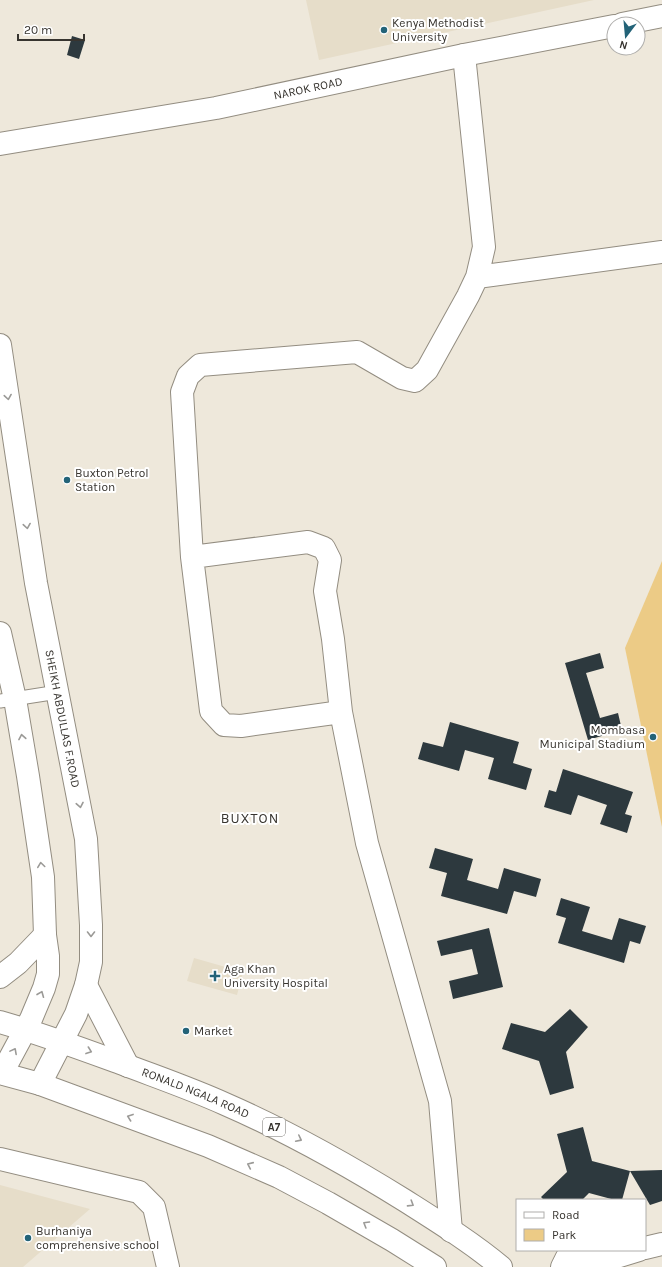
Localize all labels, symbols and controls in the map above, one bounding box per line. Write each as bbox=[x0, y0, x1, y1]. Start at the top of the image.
scale bar bbox=[18, 16, 84, 42]
place label: Kenya Methodist University bbox=[392, 16, 484, 44]
north arrow bbox=[606, 16, 646, 56]
text: 20 m bbox=[24, 23, 52, 37]
marker: Kenya Methodist University bbox=[379, 25, 389, 35]
text: N bbox=[618, 38, 629, 52]
street label: NAROK ROAD bbox=[272, 74, 344, 103]
one-way arrow bbox=[3, 394, 12, 400]
place label: Buxton Petrol Station bbox=[75, 466, 149, 494]
marker: Buxton Petrol Station bbox=[62, 475, 72, 485]
one-way arrow bbox=[22, 523, 31, 529]
street label: SHEIKH ABDULLAS F.ROAD bbox=[42, 648, 83, 789]
place label: Mombasa Municipal Stadium bbox=[540, 723, 645, 751]
marker: Mombasa Municipal Stadium bbox=[648, 732, 658, 742]
one-way arrow bbox=[18, 734, 26, 740]
one-way arrow bbox=[75, 802, 83, 808]
district label: BUXTON bbox=[221, 810, 279, 827]
one-way arrow bbox=[37, 862, 46, 868]
one-way arrow bbox=[87, 931, 95, 937]
place label: Aga Khan University Hospital bbox=[224, 962, 328, 990]
marker: Aga Khan University Hospital bbox=[209, 970, 221, 982]
one-way arrow bbox=[37, 990, 45, 997]
place label: Market bbox=[194, 1024, 233, 1038]
marker: Market bbox=[181, 1026, 191, 1036]
one-way arrow bbox=[85, 1047, 92, 1055]
one-way arrow bbox=[9, 1048, 17, 1056]
street label: RONALD NGALA ROAD bbox=[140, 1065, 252, 1121]
one-way arrow bbox=[126, 1114, 133, 1122]
road number: A7 bbox=[263, 1118, 285, 1136]
one-way arrow bbox=[294, 1135, 302, 1142]
one-way arrow bbox=[247, 1162, 255, 1170]
legend bbox=[516, 1199, 646, 1251]
one-way arrow bbox=[407, 1200, 414, 1207]
text: Road bbox=[552, 1208, 580, 1222]
one-way arrow bbox=[363, 1222, 370, 1229]
place label: Burhaniya comprehensive school bbox=[36, 1224, 159, 1252]
text: Park bbox=[552, 1228, 577, 1242]
marker: Burhaniya comprehensive school bbox=[23, 1233, 33, 1243]

